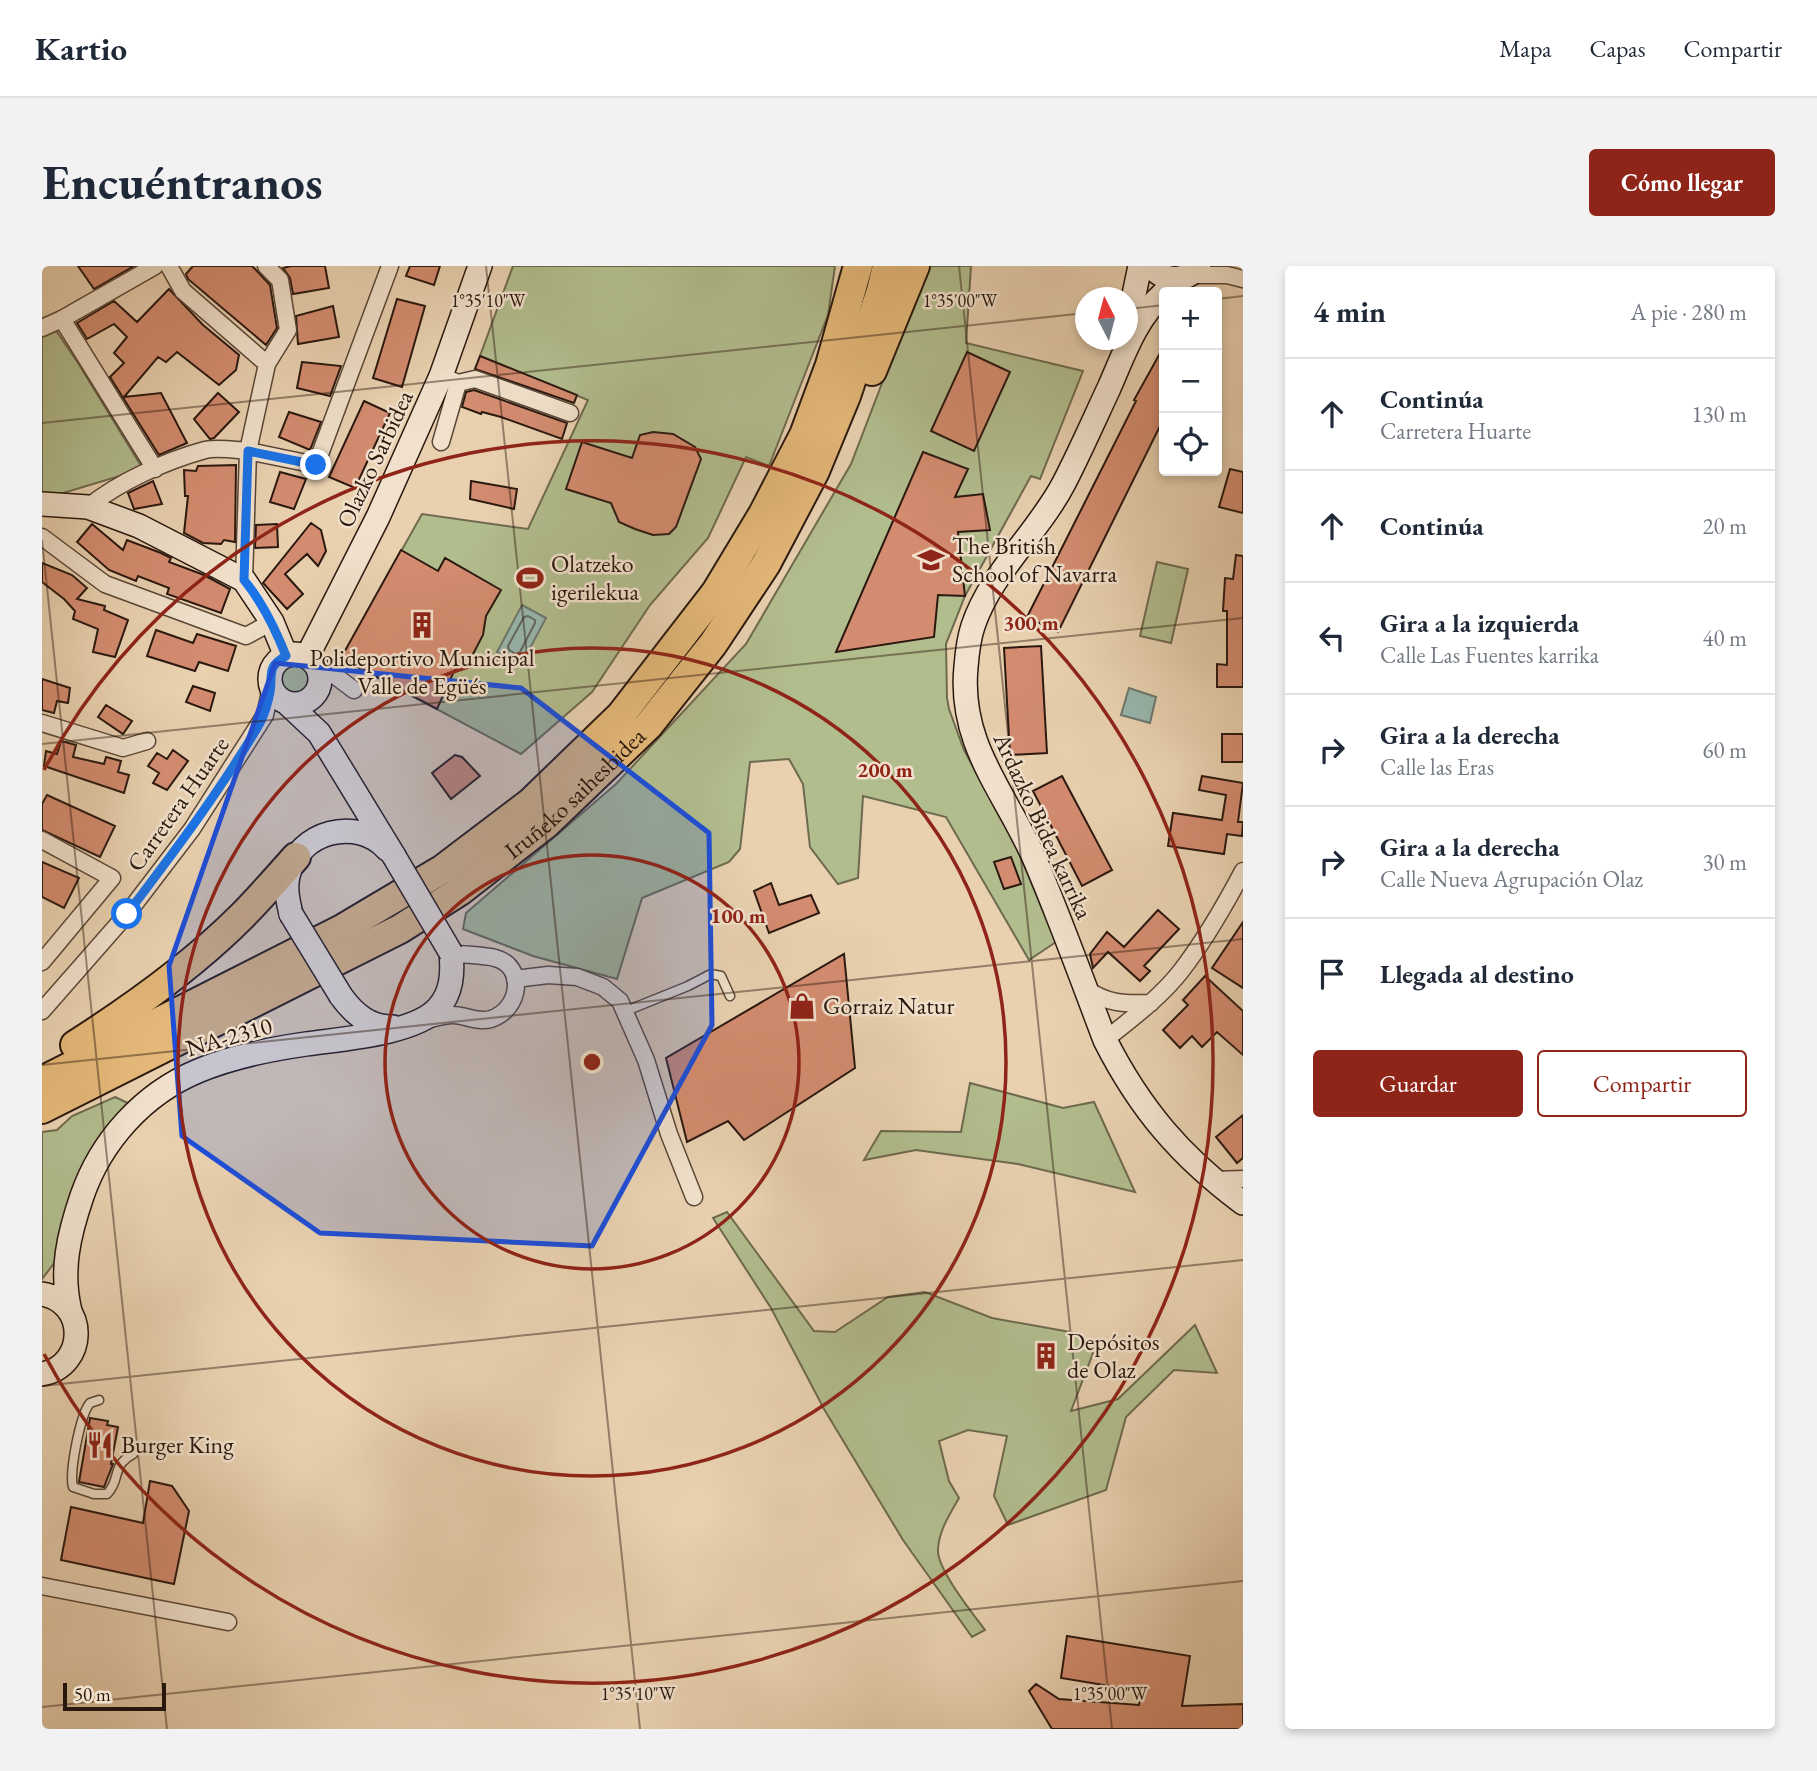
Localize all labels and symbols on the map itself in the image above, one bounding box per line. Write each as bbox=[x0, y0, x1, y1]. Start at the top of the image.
north arrow bbox=[1075, 287, 1138, 350]
text: 1°35'10"W bbox=[451, 289, 526, 312]
text: 1°35'00"W bbox=[923, 289, 998, 312]
street label: Olazko Sarbidea bbox=[329, 385, 420, 533]
route end bbox=[300, 449, 331, 480]
place label: The British School of Navarra bbox=[952, 530, 1117, 589]
school or university icon: The British School of Navarra bbox=[916, 545, 946, 575]
place label: Olatzeko igerilekua bbox=[551, 548, 640, 607]
sports icon: Olatzeko igerilekua bbox=[515, 563, 545, 593]
text: 300 m bbox=[1003, 609, 1059, 636]
building icon: Polideportivo Municipal Valle de Egüés bbox=[407, 610, 437, 640]
place label: Polideportivo Municipal Valle de Egüés bbox=[310, 642, 535, 701]
street label: Iruñeko saihesbidea bbox=[498, 720, 652, 865]
street label: Ardazko Bidea karrika bbox=[986, 727, 1100, 924]
street label: Carretera Huarte bbox=[120, 730, 236, 877]
text: 200 m bbox=[857, 756, 913, 783]
route start bbox=[111, 898, 142, 929]
text: 100 m bbox=[710, 902, 766, 929]
place label: Gorraiz Natur bbox=[823, 990, 955, 1021]
shop icon: Gorraiz Natur bbox=[787, 991, 817, 1021]
street label: NA-2310 bbox=[182, 1009, 276, 1064]
centre of rings bbox=[580, 1050, 604, 1074]
place label: Depósitos de Olaz bbox=[1067, 1326, 1160, 1385]
building icon: Depósitos de Olaz bbox=[1031, 1341, 1061, 1371]
place label: Burger King bbox=[121, 1429, 234, 1460]
restaurant icon: Burger King bbox=[85, 1430, 115, 1460]
scale bar bbox=[63, 1680, 166, 1712]
text: 1°35'10"W bbox=[601, 1682, 676, 1705]
text: 1°35'00"W bbox=[1073, 1682, 1148, 1705]

